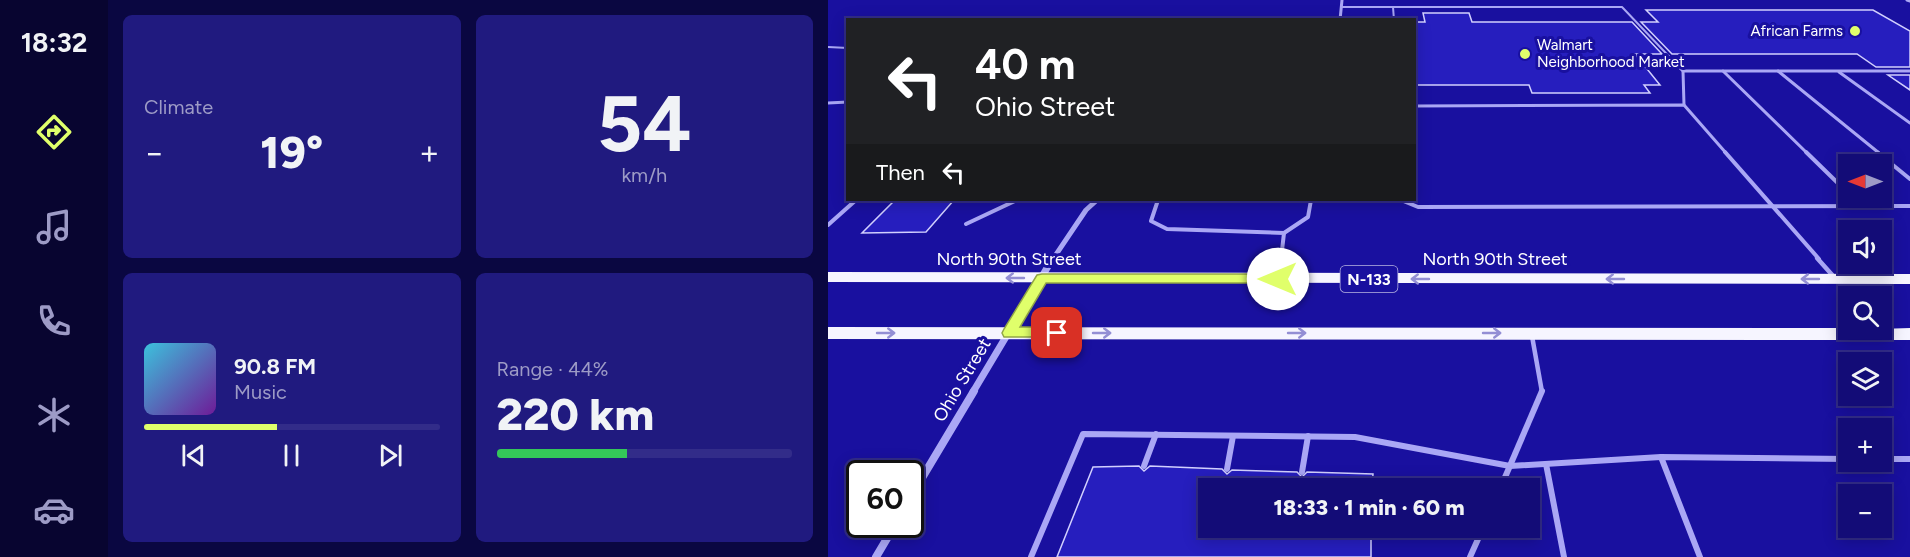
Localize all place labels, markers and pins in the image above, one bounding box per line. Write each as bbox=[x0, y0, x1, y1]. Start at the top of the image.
place label: African Farms bbox=[1750, 22, 1843, 40]
marker: African Farms bbox=[1848, 24, 1862, 38]
place label: Walmart Neighborhood Market bbox=[1537, 36, 1685, 71]
marker: Walmart Neighborhood Market bbox=[1518, 47, 1532, 61]
pin bbox=[1031, 307, 1082, 358]

